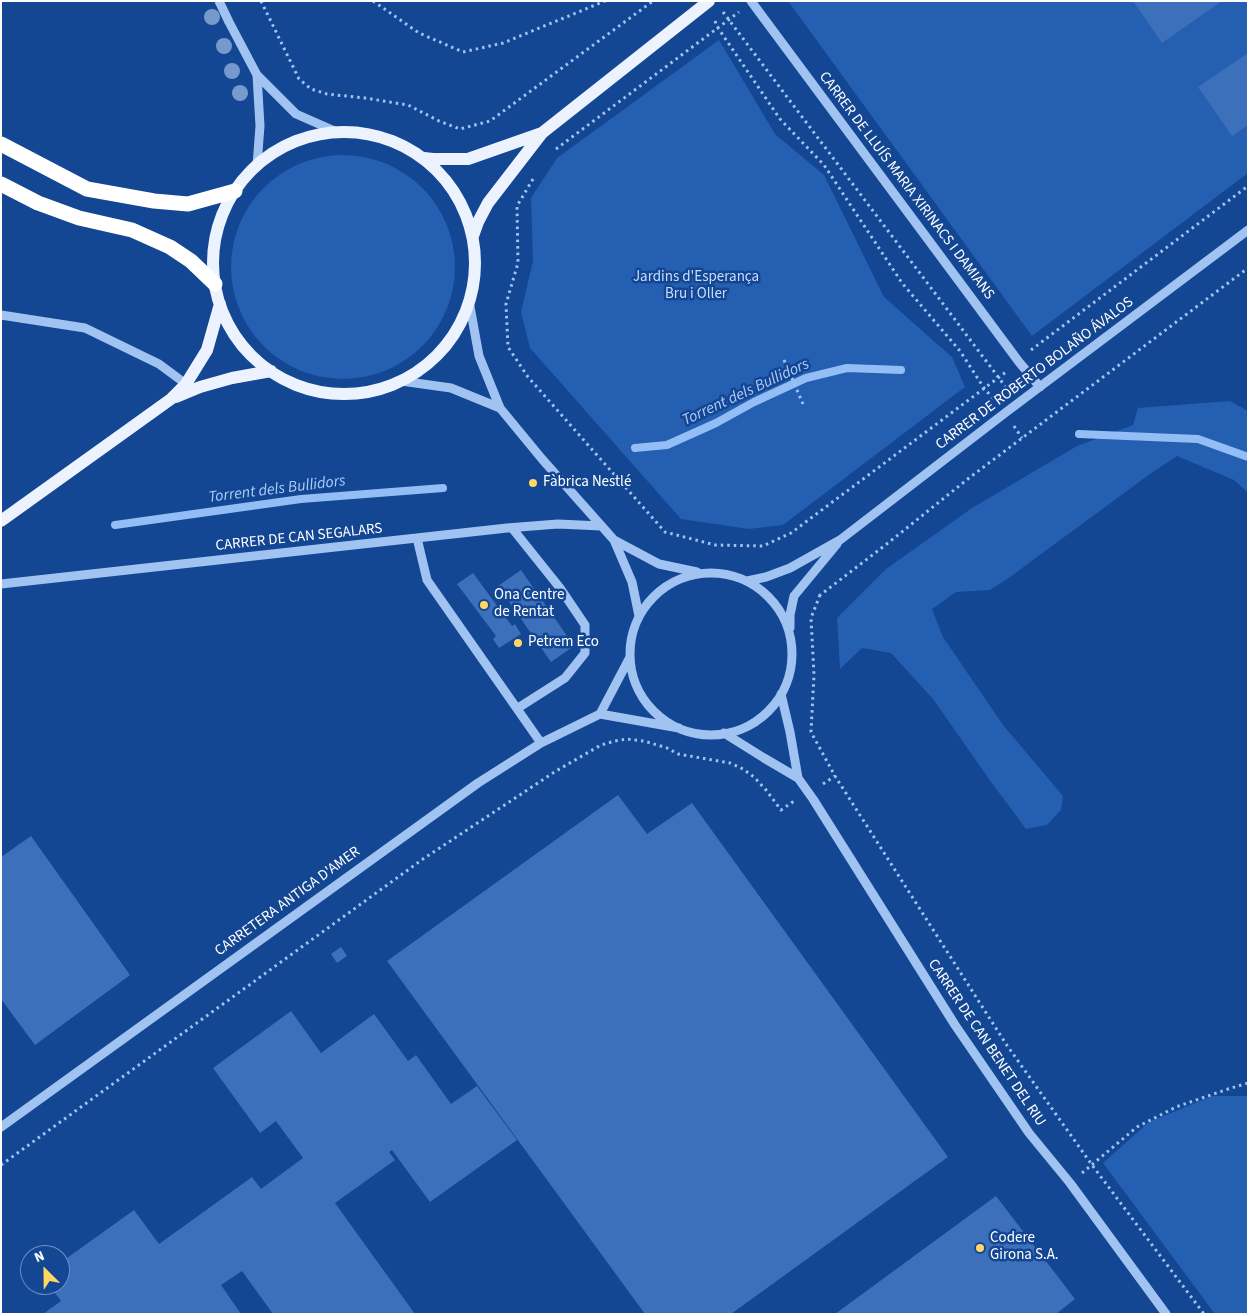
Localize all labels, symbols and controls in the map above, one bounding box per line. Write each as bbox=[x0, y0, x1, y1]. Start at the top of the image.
street label: CARRER DE LLUÍS MARIA XIRINACS I DAMIANS bbox=[814, 68, 998, 304]
park label: Jardins d'Esperança Bru i Oller bbox=[633, 269, 759, 304]
street label: CARRER DE ROBERTO BOLAÑO ÁVALOS bbox=[933, 294, 1137, 454]
water label: Torrent dels Bullidors bbox=[679, 355, 813, 431]
water label: Torrent dels Bullidors bbox=[207, 472, 347, 508]
place label: Fàbrica Nestlé bbox=[543, 474, 631, 492]
marker: Fàbrica Nestlé bbox=[527, 477, 539, 489]
street label: CARRER DE CAN SEGALARS bbox=[215, 520, 383, 556]
place label: Ona Centre de Rentat bbox=[494, 587, 564, 622]
marker: Ona Centre de Rentat bbox=[478, 599, 490, 611]
place label: Petrem Eco bbox=[528, 634, 599, 652]
marker: Petrem Eco bbox=[512, 637, 524, 649]
street label: CARRETERA ANTIGA D'AMER bbox=[212, 843, 364, 961]
street label: CARRER DE CAN BENET DEL RIU bbox=[923, 956, 1049, 1130]
place label: Codere Girona S.A. bbox=[990, 1230, 1059, 1265]
marker: Codere Girona S.A. bbox=[974, 1242, 986, 1254]
north arrow bbox=[20, 1245, 70, 1295]
text: N bbox=[31, 1246, 48, 1268]

